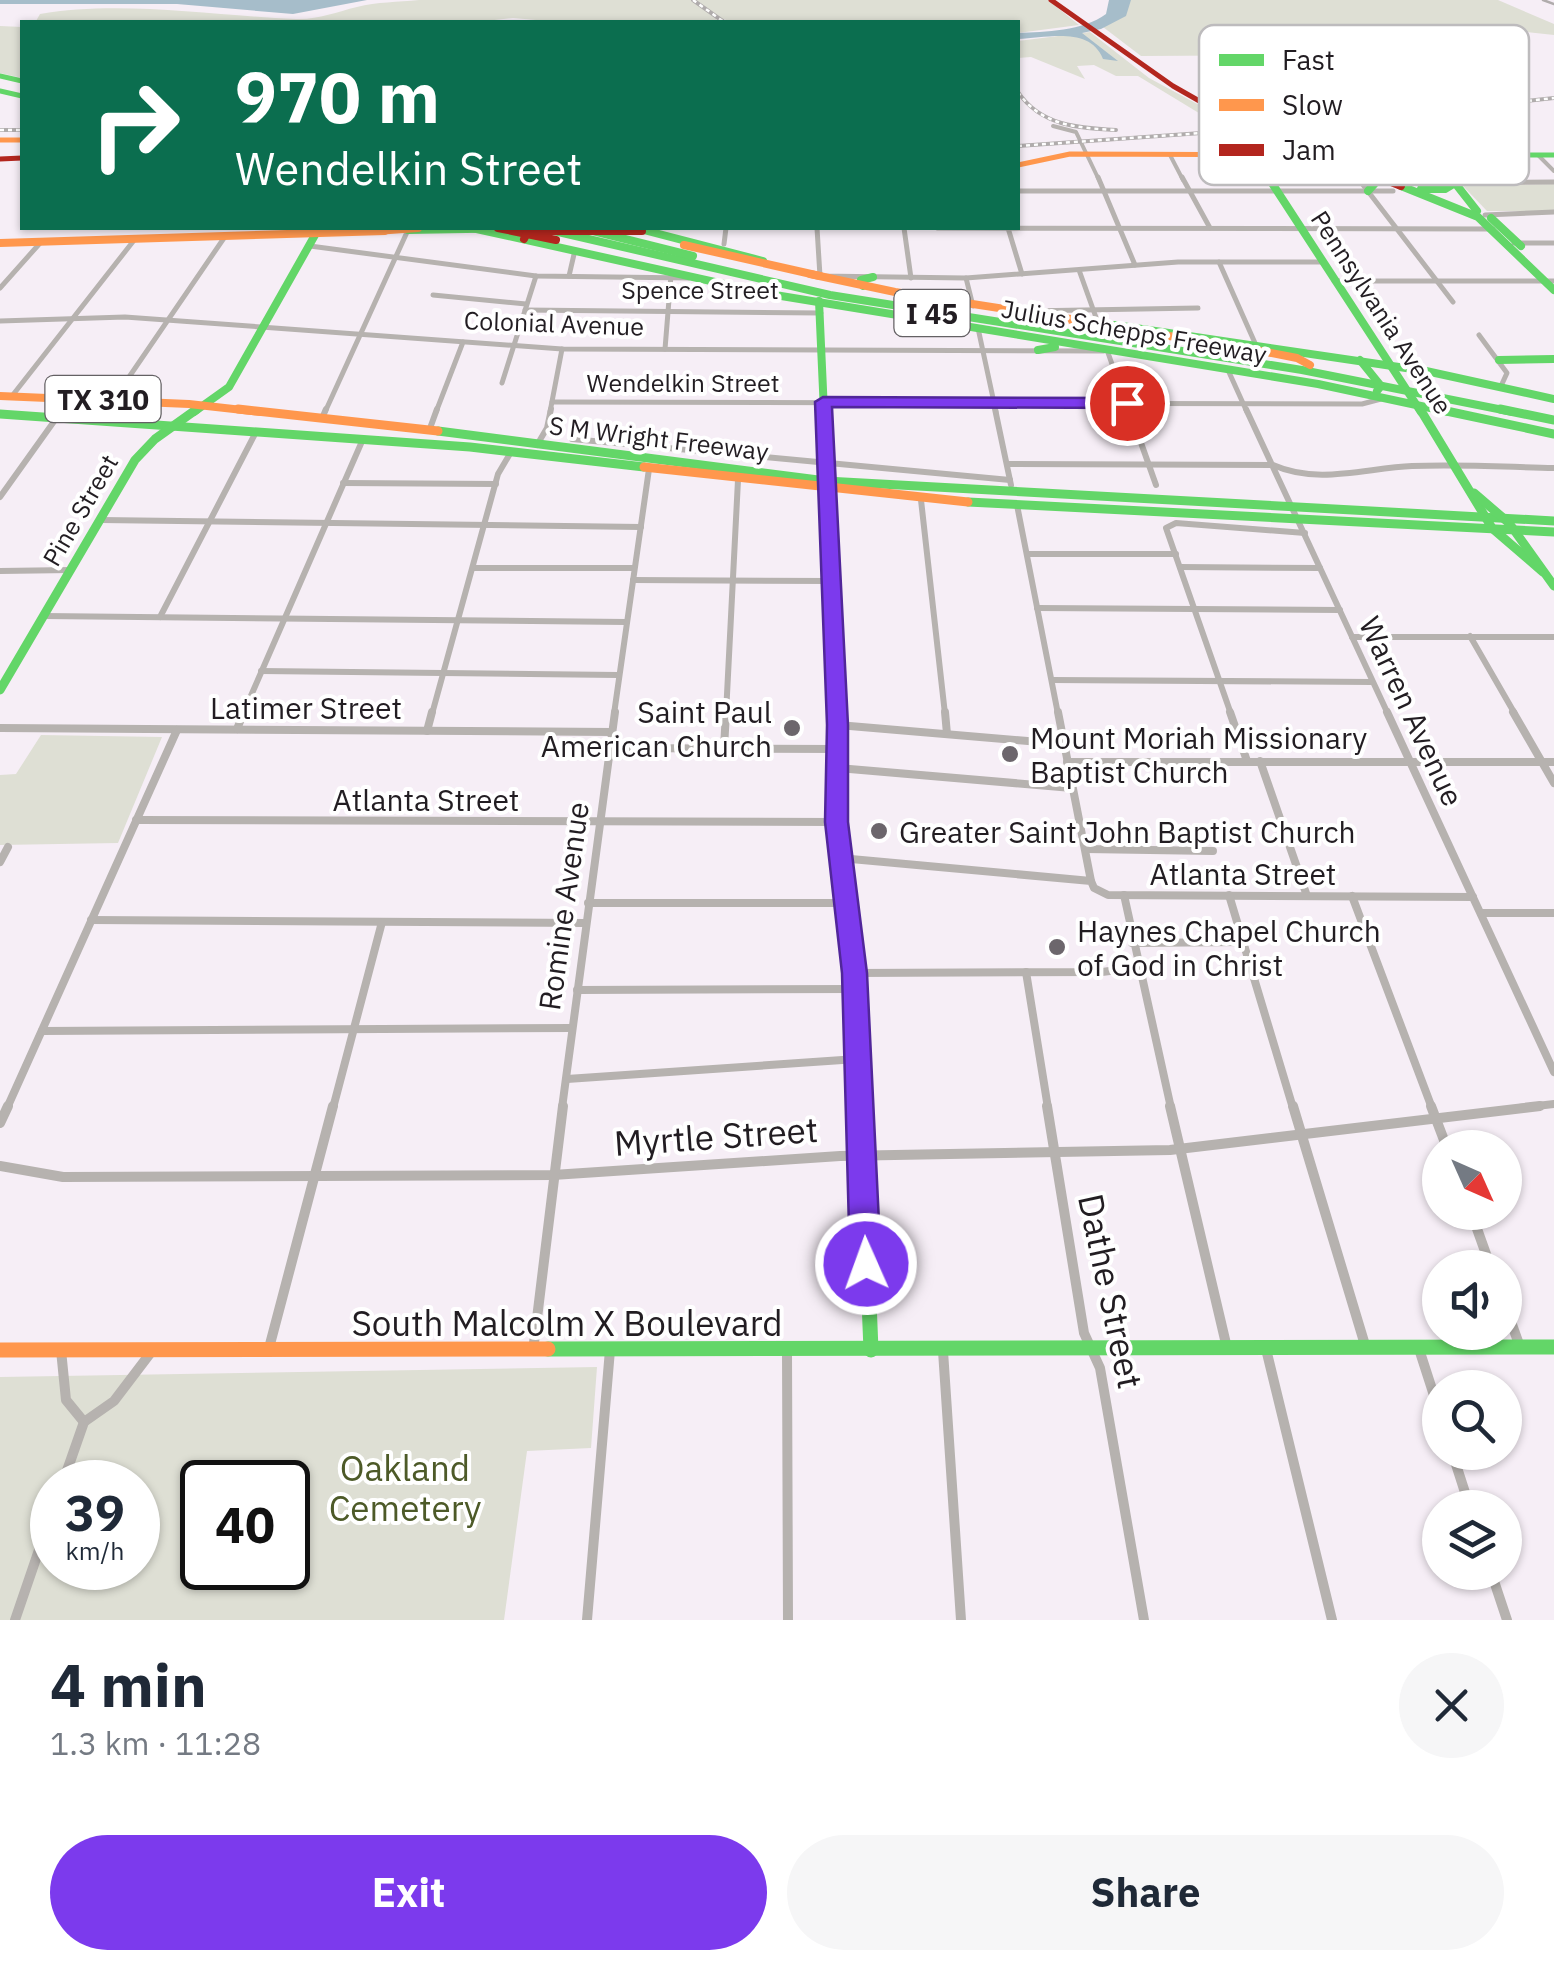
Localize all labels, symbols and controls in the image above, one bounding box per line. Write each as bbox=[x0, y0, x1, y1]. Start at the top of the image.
legend bbox=[1199, 25, 1529, 185]
text: Fast bbox=[1282, 41, 1335, 78]
text: 970 m bbox=[235, 51, 440, 142]
icon: right bbox=[70, 60, 200, 190]
text: Slow bbox=[1282, 86, 1343, 123]
text: Jam bbox=[1282, 131, 1336, 168]
text: Wendelkin Street bbox=[235, 139, 582, 197]
street label: Pennsylvania Avenue bbox=[1304, 204, 1460, 420]
street label: Spence Street bbox=[621, 273, 779, 306]
road number: I 45 bbox=[894, 290, 970, 336]
street label: Julius Schepps Freeway bbox=[999, 291, 1270, 371]
street label: Colonial Avenue bbox=[463, 303, 645, 343]
pin bbox=[1085, 361, 1170, 446]
street label: Wendelkin Street bbox=[587, 366, 779, 399]
road number: TX 310 bbox=[46, 376, 160, 422]
icon: arrive bbox=[1100, 376, 1155, 431]
street label: S M Wright Freeway bbox=[547, 408, 771, 468]
street label: Pine Street bbox=[35, 448, 125, 572]
street label: Warren Avenue bbox=[1351, 610, 1473, 812]
street label: Latimer Street bbox=[210, 688, 402, 727]
place label: Saint Paul American Church bbox=[541, 692, 772, 765]
marker: Saint Paul American Church bbox=[781, 717, 803, 739]
place label: Mount Moriah Missionary Baptist Church bbox=[1030, 718, 1367, 791]
marker: Mount Moriah Missionary Baptist Church bbox=[999, 743, 1021, 765]
street label: Atlanta Street bbox=[333, 780, 519, 819]
street label: Romine Avenue bbox=[529, 799, 597, 1013]
place label: Greater Saint John Baptist Church bbox=[899, 812, 1356, 851]
marker: Greater Saint John Baptist Church bbox=[868, 820, 890, 842]
street label: Atlanta Street bbox=[1150, 854, 1336, 893]
place label: Haynes Chapel Church of God in Christ bbox=[1077, 911, 1381, 984]
marker: Haynes Chapel Church of God in Christ bbox=[1046, 936, 1068, 958]
street label: Myrtle Street bbox=[613, 1106, 819, 1166]
north arrow bbox=[1422, 1130, 1522, 1230]
map controls bbox=[1422, 1130, 1522, 1590]
street label: Dathe Street bbox=[1068, 1189, 1154, 1393]
position arrow bbox=[814, 1212, 918, 1316]
button: sound bbox=[1422, 1250, 1522, 1350]
street label: South Malcolm X Boulevard bbox=[351, 1300, 783, 1346]
button: search bbox=[1422, 1370, 1522, 1470]
park label: Oakland Cemetery bbox=[329, 1445, 481, 1531]
speed limit sign: 40 bbox=[180, 1460, 310, 1590]
text: 39 bbox=[65, 1480, 125, 1545]
button: layers bbox=[1422, 1490, 1522, 1590]
text: km/h bbox=[66, 1534, 124, 1567]
text: 4 min bbox=[50, 1645, 207, 1724]
button: close bbox=[1399, 1653, 1504, 1758]
text: 1.3 km · 11:28 bbox=[50, 1722, 261, 1764]
button: Exit bbox=[50, 1835, 767, 1950]
button: Share bbox=[787, 1835, 1504, 1950]

